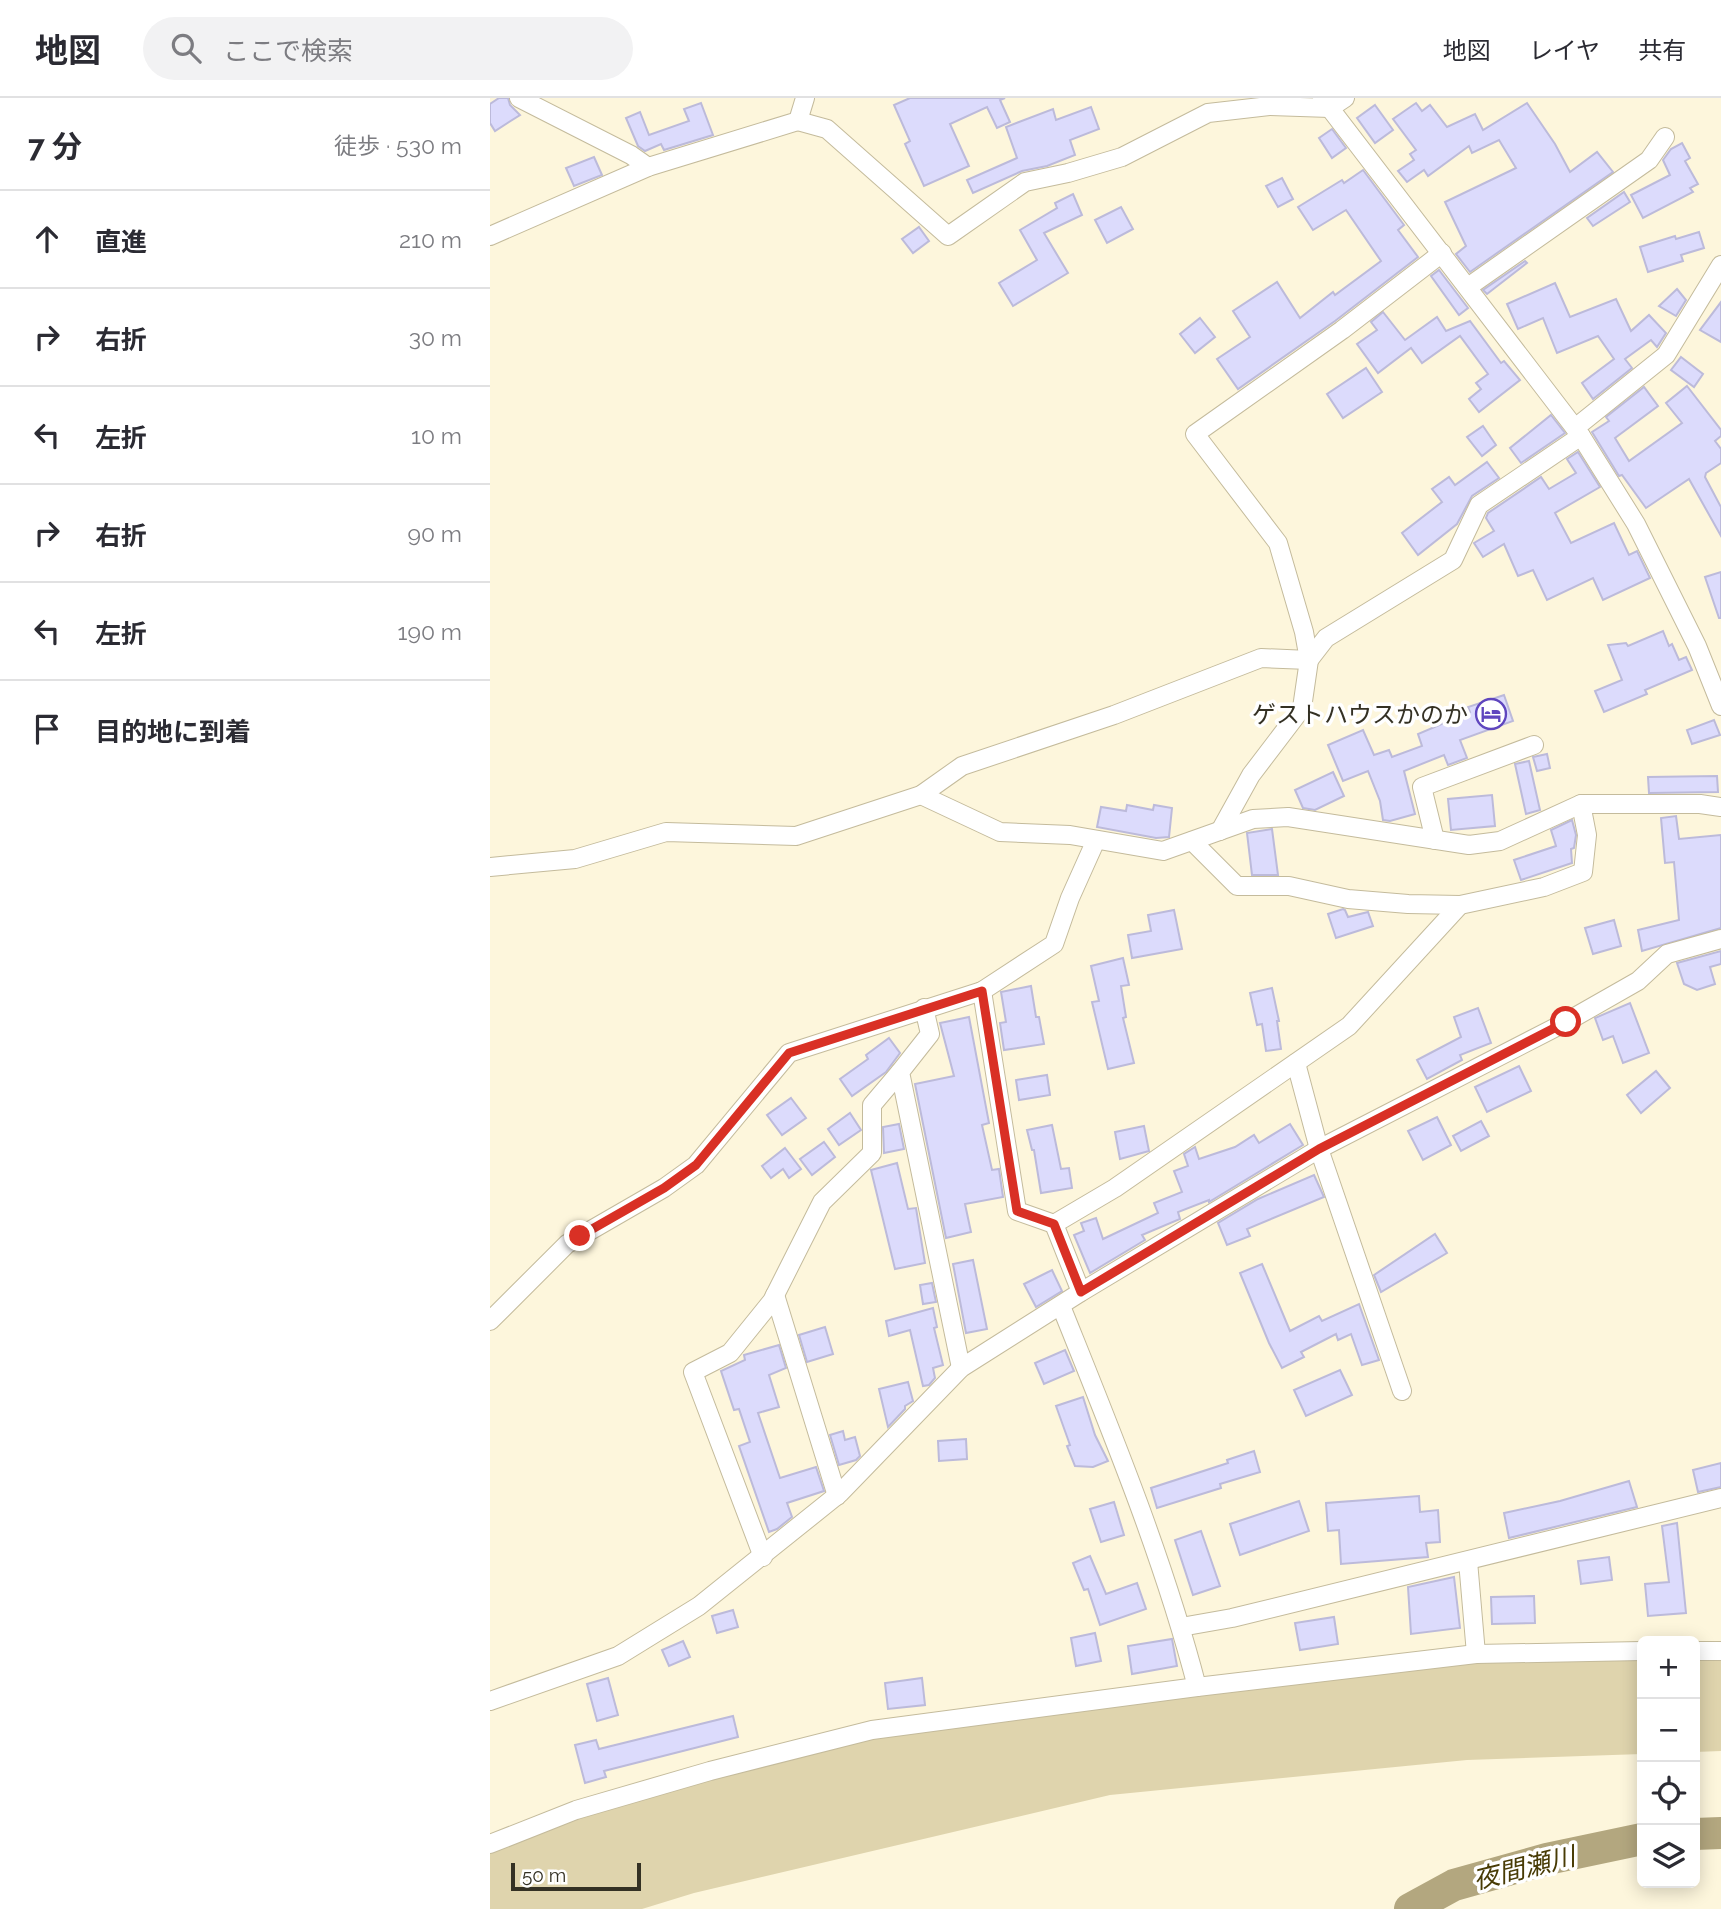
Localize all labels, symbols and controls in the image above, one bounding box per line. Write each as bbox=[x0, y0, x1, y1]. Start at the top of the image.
search box bbox=[143, 17, 633, 80]
icon: search bbox=[167, 29, 205, 67]
text: 地図 bbox=[35, 31, 101, 70]
text: ここで検索 bbox=[223, 36, 353, 66]
text: 地図 bbox=[1443, 36, 1491, 65]
text: レイヤ bbox=[1529, 36, 1600, 65]
text: 共有 bbox=[1638, 36, 1686, 65]
text: 7 分 bbox=[28, 129, 82, 164]
text: 徒歩 · 530 m bbox=[334, 132, 462, 159]
icon: ahead bbox=[28, 220, 66, 258]
text: 210 m bbox=[399, 226, 462, 253]
text: 直進 bbox=[95, 227, 147, 257]
icon: right bbox=[28, 318, 66, 356]
text: 30 m bbox=[409, 324, 462, 351]
text: 右折 bbox=[95, 325, 147, 355]
icon: left bbox=[28, 416, 66, 454]
text: 10 m bbox=[411, 422, 462, 449]
text: 左折 bbox=[95, 423, 147, 453]
icon: right bbox=[28, 514, 66, 552]
text: 90 m bbox=[407, 520, 462, 547]
text: 右折 bbox=[95, 521, 147, 551]
icon: left bbox=[28, 612, 66, 650]
text: 190 m bbox=[398, 618, 462, 645]
text: 左折 bbox=[95, 619, 147, 649]
hotel icon: ゲストハウスかのか bbox=[1474, 697, 1508, 731]
place label: ゲストハウスかのか bbox=[1252, 700, 1468, 729]
icon: arrive bbox=[28, 710, 66, 748]
text: 目的地に到着 bbox=[95, 717, 251, 747]
route start bbox=[1550, 1006, 1581, 1037]
route end bbox=[564, 1220, 595, 1251]
map controls bbox=[1637, 1636, 1700, 1888]
button: + bbox=[1637, 1636, 1700, 1699]
button: − bbox=[1637, 1699, 1700, 1762]
button: locate bbox=[1637, 1762, 1700, 1825]
button: layers bbox=[1637, 1825, 1700, 1888]
water label: 夜間瀬川 bbox=[1470, 1840, 1581, 1895]
scale bar bbox=[511, 1860, 640, 1892]
text: 50 m bbox=[522, 1864, 566, 1886]

